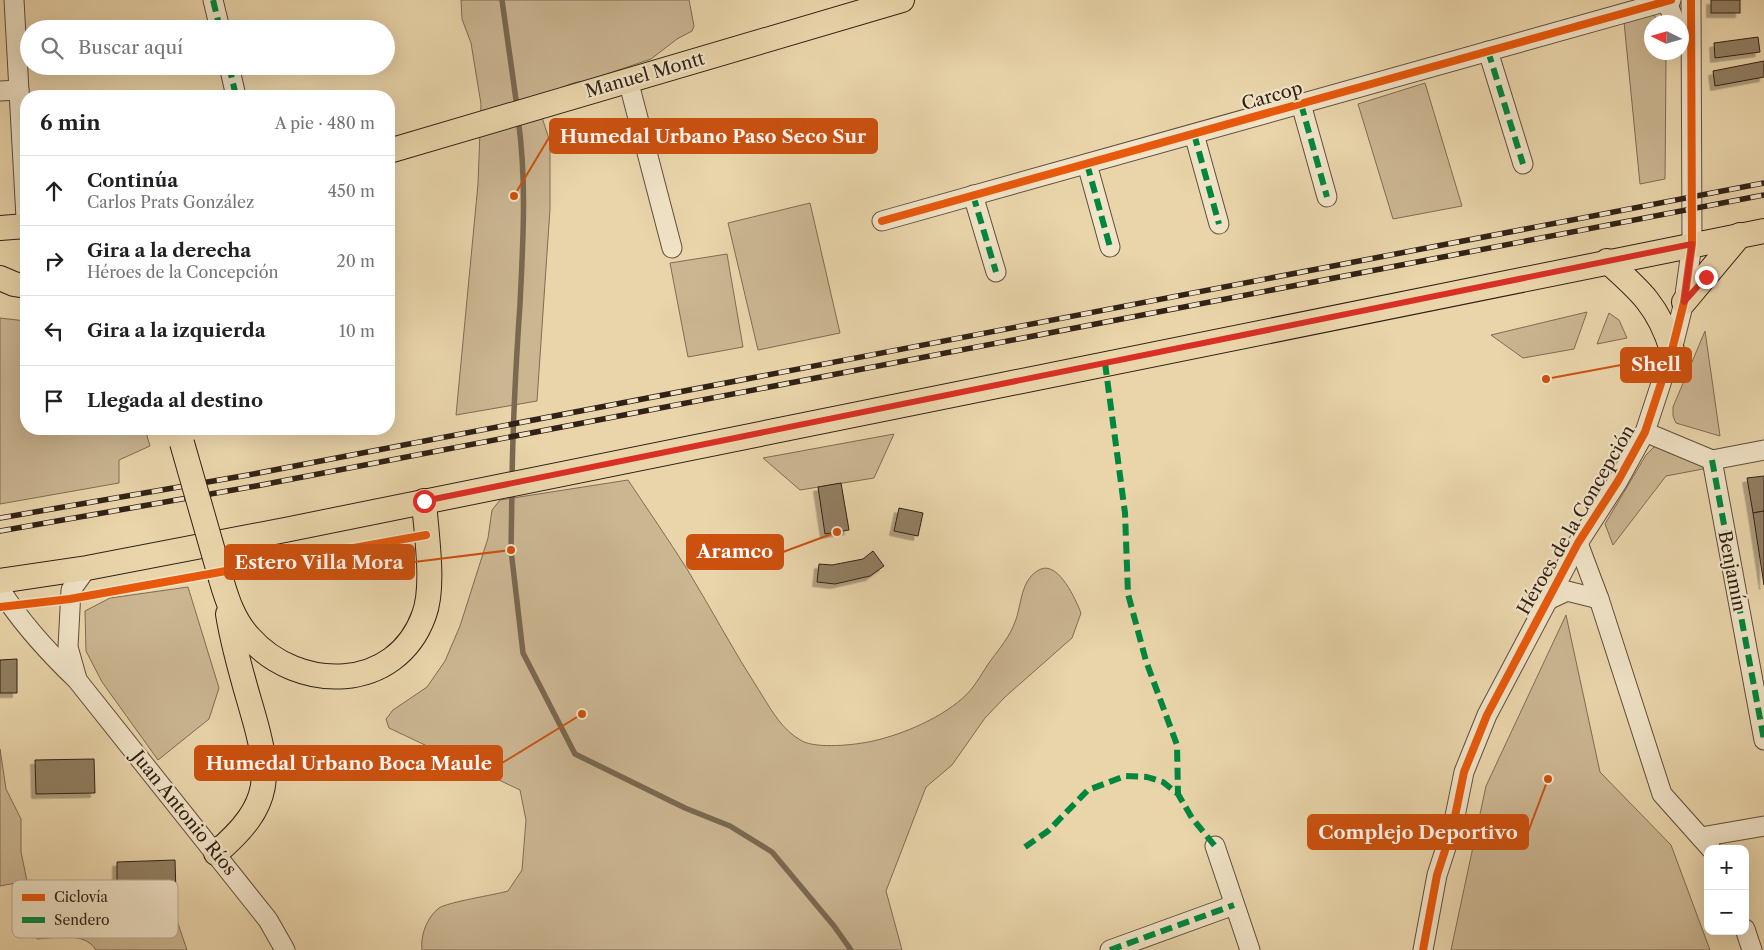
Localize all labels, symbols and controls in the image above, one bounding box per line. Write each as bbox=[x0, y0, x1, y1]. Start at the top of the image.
north arrow bbox=[1644, 15, 1689, 60]
search box bbox=[20, 20, 395, 75]
icon: search bbox=[38, 34, 66, 62]
text: Buscar aquí bbox=[78, 36, 183, 59]
street label: Manuel Montt bbox=[583, 47, 708, 103]
street label: Carcop bbox=[1239, 77, 1305, 115]
text: 6 min bbox=[40, 110, 101, 135]
text: A pie · 480 m bbox=[275, 113, 375, 133]
callout: Humedal Urbano Paso Seco Sur bbox=[550, 119, 877, 153]
text: Humedal Urbano Paso Seco Sur bbox=[560, 125, 867, 148]
text: Continúa bbox=[87, 169, 178, 192]
icon: ahead bbox=[40, 177, 68, 205]
text: 450 m bbox=[328, 181, 375, 201]
text: Carlos Prats González bbox=[87, 192, 254, 212]
text: Gira a la derecha bbox=[87, 239, 251, 262]
icon: right bbox=[40, 247, 68, 275]
text: 20 m bbox=[336, 251, 375, 271]
text: Héroes de la Concepción bbox=[87, 262, 279, 282]
route end bbox=[1695, 266, 1718, 289]
icon: left bbox=[40, 317, 68, 345]
text: Gira a la izquierda bbox=[87, 319, 266, 342]
text: 10 m bbox=[339, 321, 375, 341]
callout: Shell bbox=[1621, 348, 1691, 382]
text: Shell bbox=[1631, 353, 1681, 376]
icon: arrive bbox=[40, 387, 68, 415]
text: Llegada al destino bbox=[87, 389, 263, 412]
street label: Héroes de la Concepción bbox=[1513, 421, 1639, 619]
route start bbox=[413, 490, 436, 513]
street label: Benjamín bbox=[1713, 529, 1751, 613]
callout: Aramco bbox=[687, 535, 783, 569]
text: Aramco bbox=[696, 540, 773, 563]
callout: Estero Villa Mora bbox=[225, 545, 414, 579]
text: Estero Villa Mora bbox=[235, 551, 404, 574]
street label: Juan Antonio Ríos bbox=[125, 744, 241, 880]
callout: Humedal Urbano Boca Maule bbox=[195, 746, 502, 780]
text: Humedal Urbano Boca Maule bbox=[206, 752, 492, 775]
callout: Complejo Deportivo bbox=[1308, 815, 1528, 849]
text: Complejo Deportivo bbox=[1318, 821, 1518, 844]
map controls bbox=[1704, 845, 1749, 935]
button: + bbox=[1704, 845, 1749, 890]
legend bbox=[12, 880, 178, 938]
text: Ciclovía bbox=[54, 888, 109, 906]
button: − bbox=[1704, 890, 1749, 935]
text: Sendero bbox=[54, 911, 110, 929]

